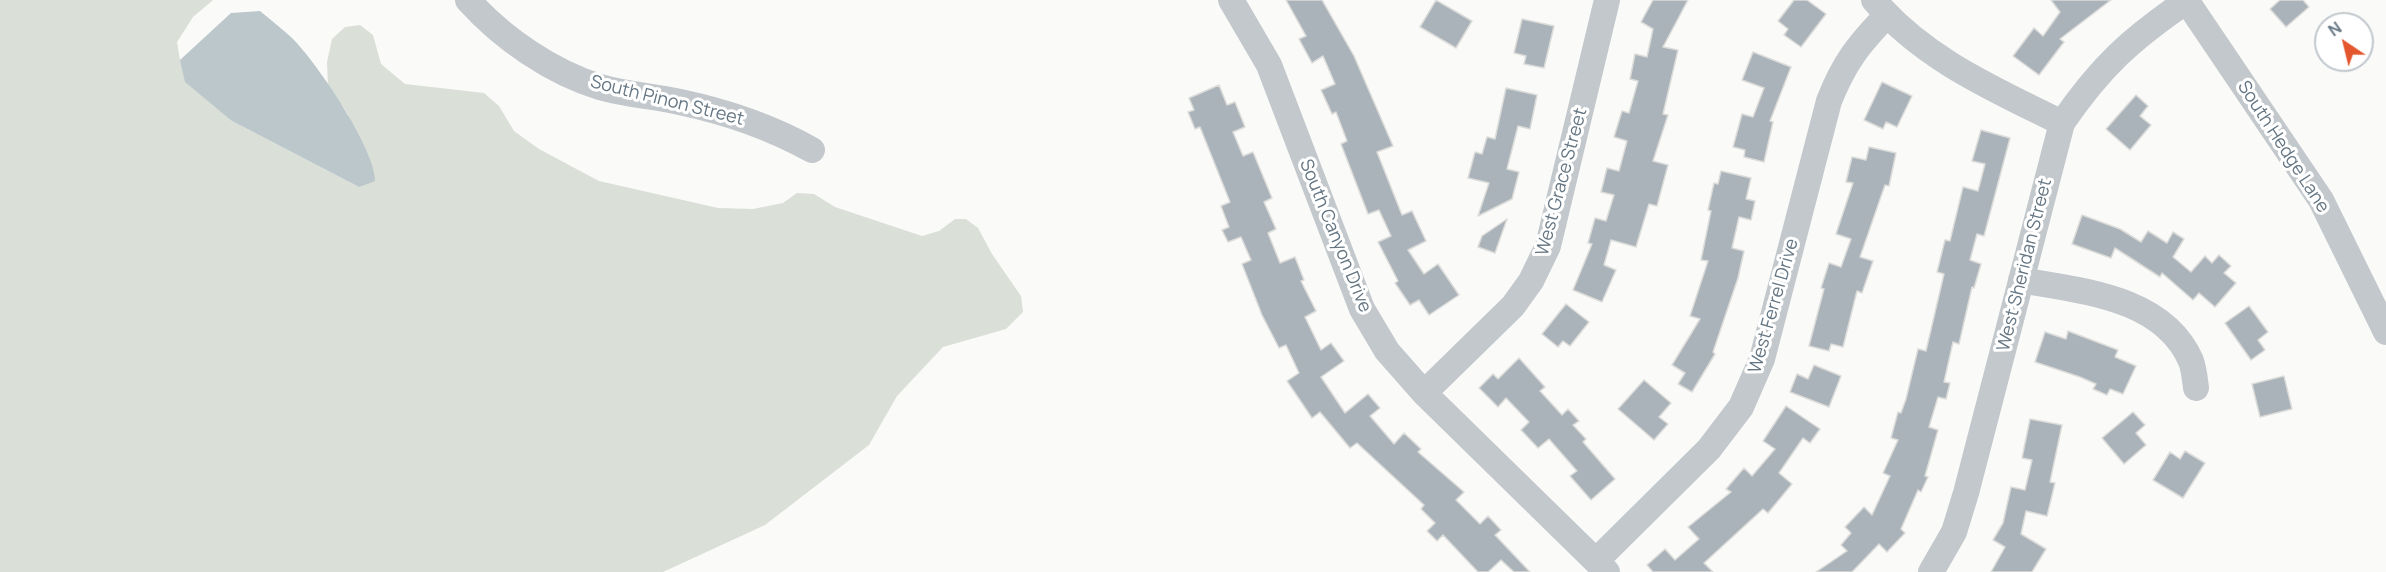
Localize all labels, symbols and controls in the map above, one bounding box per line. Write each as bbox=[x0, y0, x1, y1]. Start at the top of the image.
north arrow bbox=[2314, 12, 2374, 72]
text: N bbox=[2324, 17, 2346, 41]
street label: South Pinon Street bbox=[588, 71, 746, 131]
street label: South Hedge Lane bbox=[2232, 77, 2334, 217]
street label: West Grace Street bbox=[1532, 106, 1592, 258]
street label: South Canyon Drive bbox=[1294, 156, 1376, 316]
street label: West Sheridan Street bbox=[1993, 176, 2057, 354]
street label: West Ferrel Drive bbox=[1744, 236, 1804, 376]

